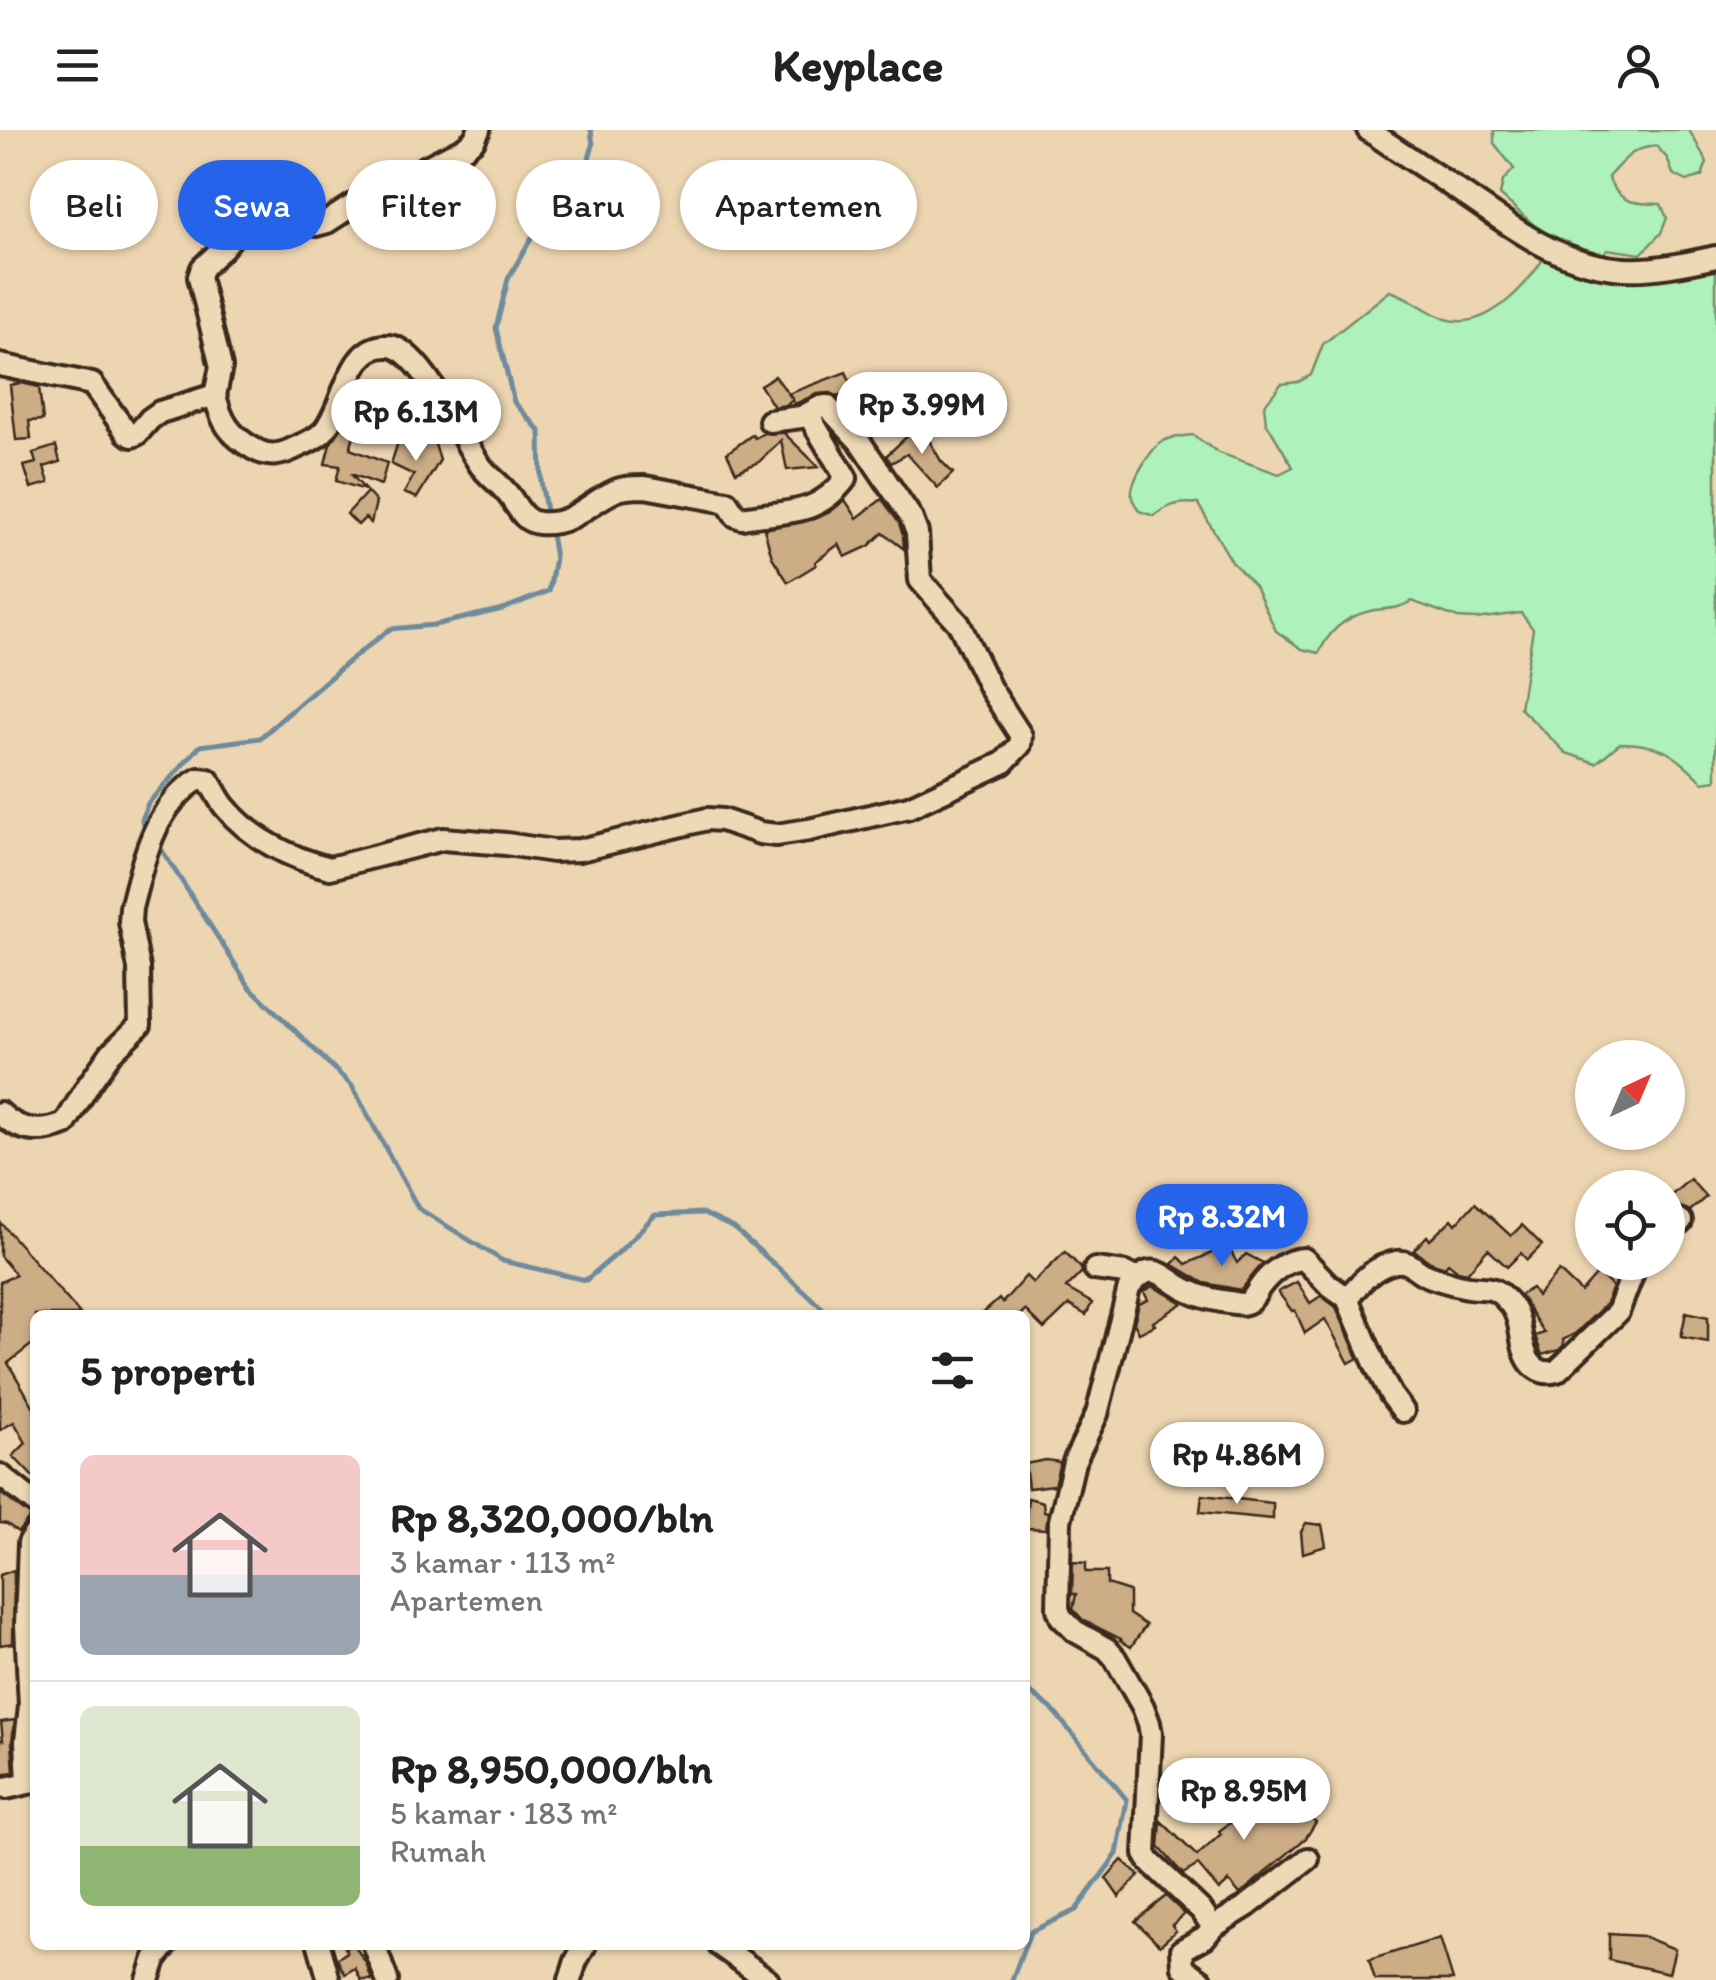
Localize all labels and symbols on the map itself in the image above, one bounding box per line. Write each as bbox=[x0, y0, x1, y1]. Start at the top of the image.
pin: Rp 3.99M bbox=[819, 372, 1025, 457]
pin: Rp 6.13M bbox=[313, 379, 519, 464]
north arrow bbox=[1575, 1040, 1685, 1150]
pin: Rp 8.32M bbox=[1119, 1184, 1325, 1269]
pin: Rp 4.86M bbox=[1134, 1422, 1340, 1507]
pin: Rp 8.95M bbox=[1141, 1758, 1347, 1843]

